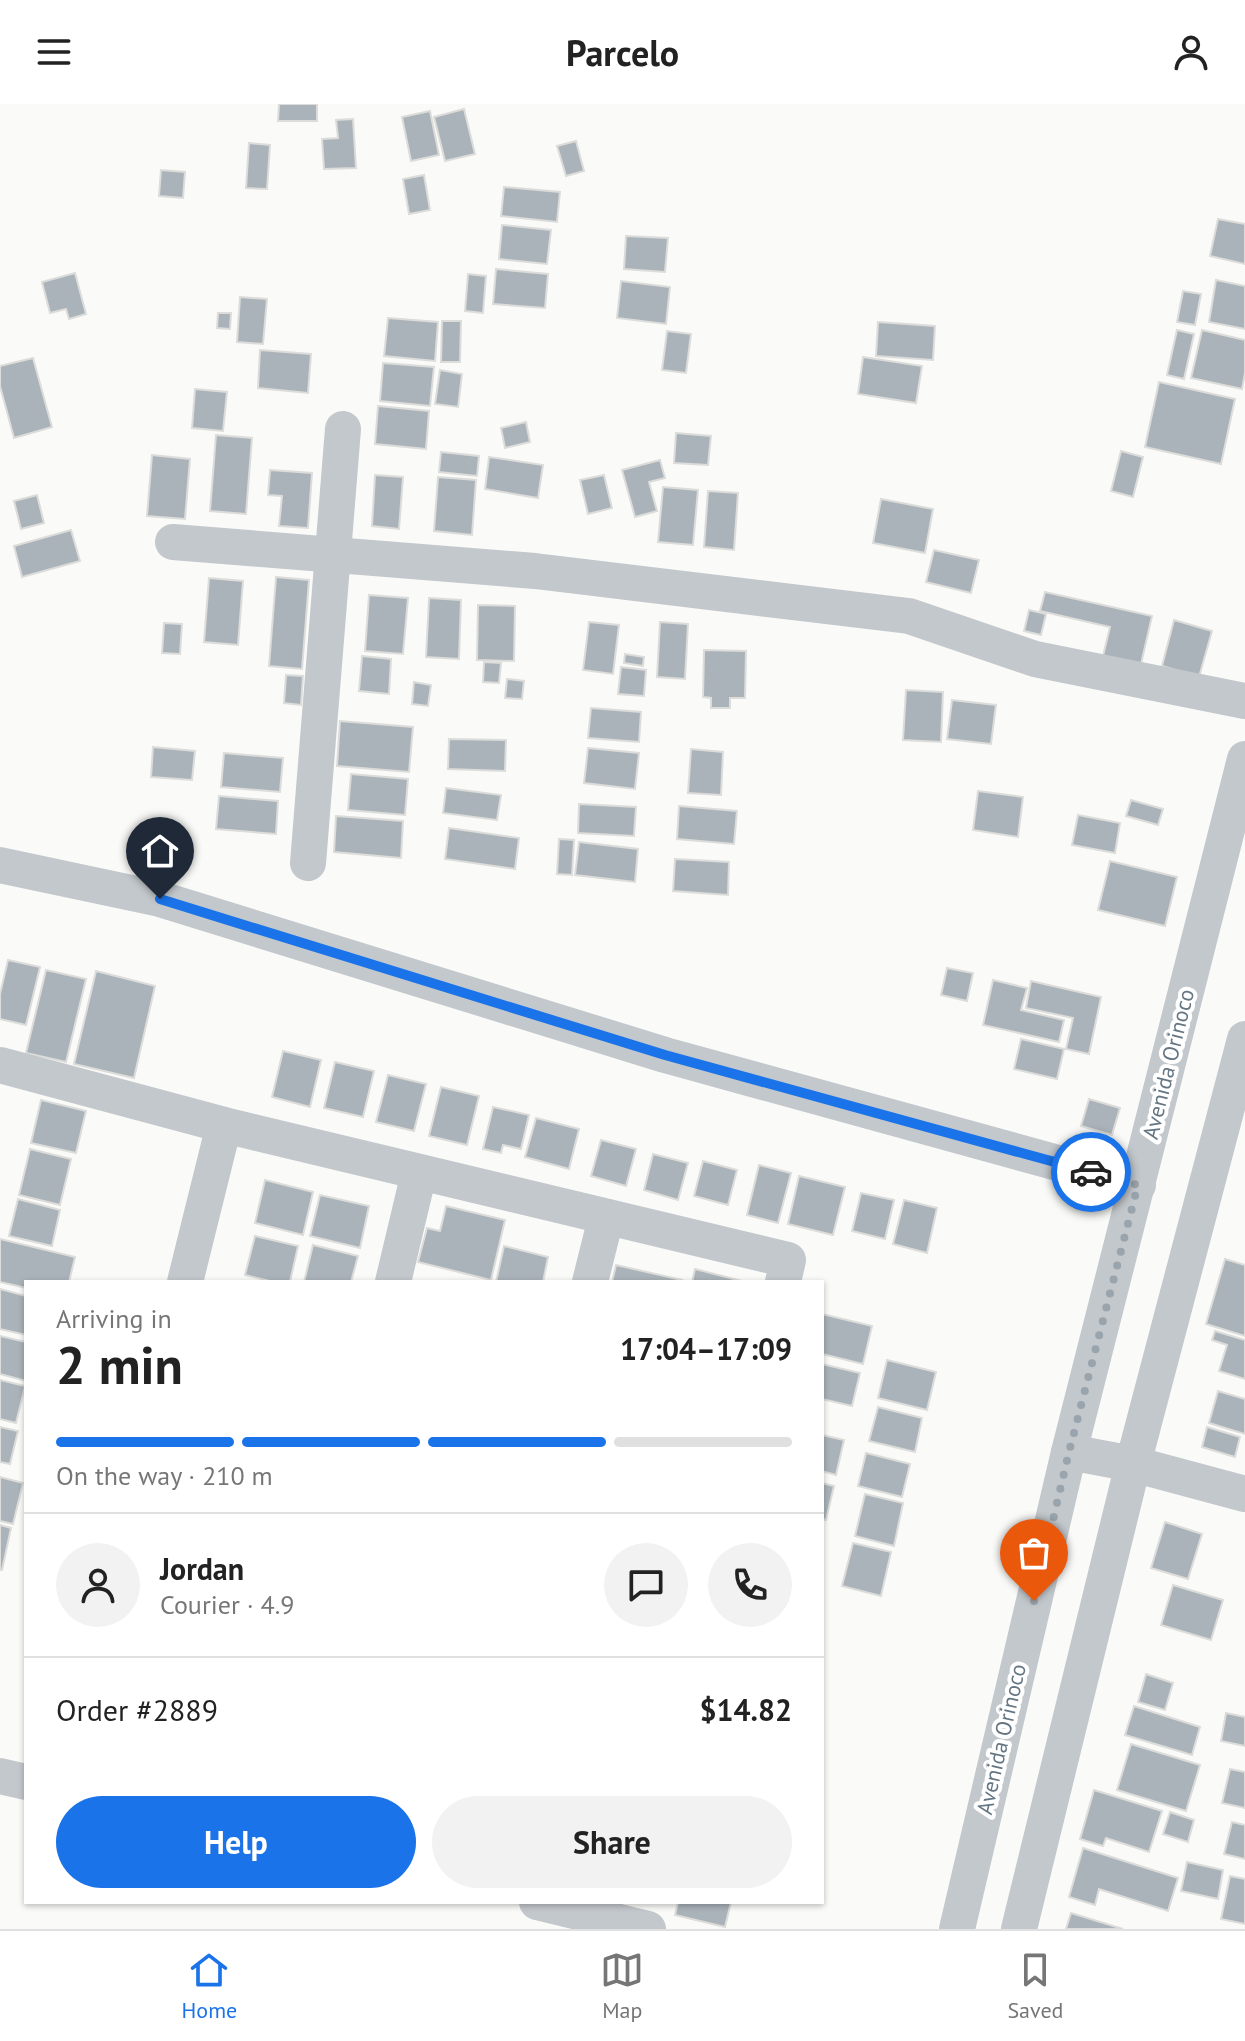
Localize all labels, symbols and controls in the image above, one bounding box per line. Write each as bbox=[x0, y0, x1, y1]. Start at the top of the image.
text: Parcelo bbox=[566, 29, 679, 76]
icon: menu bbox=[32, 30, 76, 74]
icon: person bbox=[1169, 30, 1213, 74]
pin bbox=[126, 817, 194, 899]
icon: home bbox=[138, 829, 182, 873]
street label: Avenida Orinoco bbox=[1136, 986, 1200, 1142]
courier bbox=[1051, 1132, 1131, 1212]
icon: car bbox=[1069, 1150, 1113, 1194]
text: Arriving in bbox=[56, 1302, 172, 1335]
text: 17:04–17:09 bbox=[620, 1329, 792, 1368]
text: 2 min bbox=[56, 1331, 183, 1398]
text: On the way · 210 m bbox=[56, 1459, 273, 1492]
pin bbox=[1000, 1519, 1068, 1601]
icon: bag bbox=[1012, 1531, 1056, 1575]
button: person bbox=[56, 1543, 140, 1627]
button: chat bbox=[604, 1543, 688, 1627]
button: phone bbox=[708, 1543, 792, 1627]
text: Jordan bbox=[160, 1549, 244, 1588]
text: Courier · 4.9 bbox=[160, 1588, 294, 1621]
street label: Avenida Orinoco bbox=[970, 1661, 1032, 1817]
text: Order #2889 bbox=[56, 1690, 218, 1729]
text: $14.82 bbox=[700, 1690, 792, 1729]
button: Help bbox=[56, 1796, 416, 1888]
button: Share bbox=[432, 1796, 792, 1888]
tab: Home bbox=[182, 1948, 237, 2024]
tab: Map bbox=[600, 1948, 644, 2024]
tab: Saved bbox=[1007, 1948, 1063, 2024]

